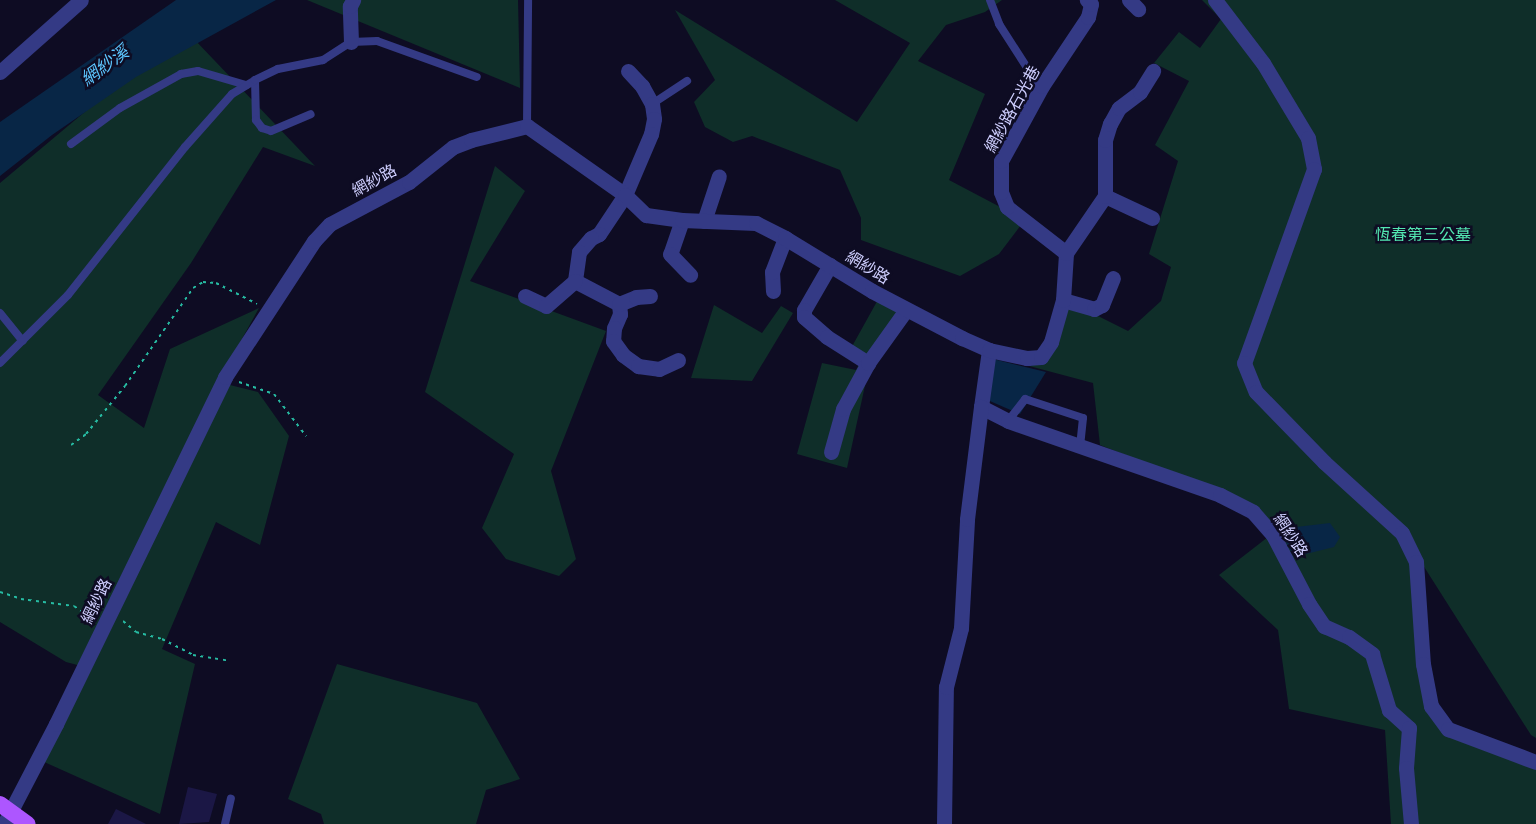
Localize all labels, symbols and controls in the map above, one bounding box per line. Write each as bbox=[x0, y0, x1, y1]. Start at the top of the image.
water label: 網紗溪 bbox=[77, 41, 133, 91]
street label: 網紗路石光巷 bbox=[980, 62, 1044, 156]
street label: 網紗路 bbox=[348, 160, 400, 200]
park label: 恆春第三公墓 bbox=[1375, 224, 1471, 244]
street label: 網紗路 bbox=[842, 246, 894, 288]
street label: 網紗路 bbox=[1270, 510, 1312, 560]
street label: 網紗路 bbox=[77, 575, 115, 627]

